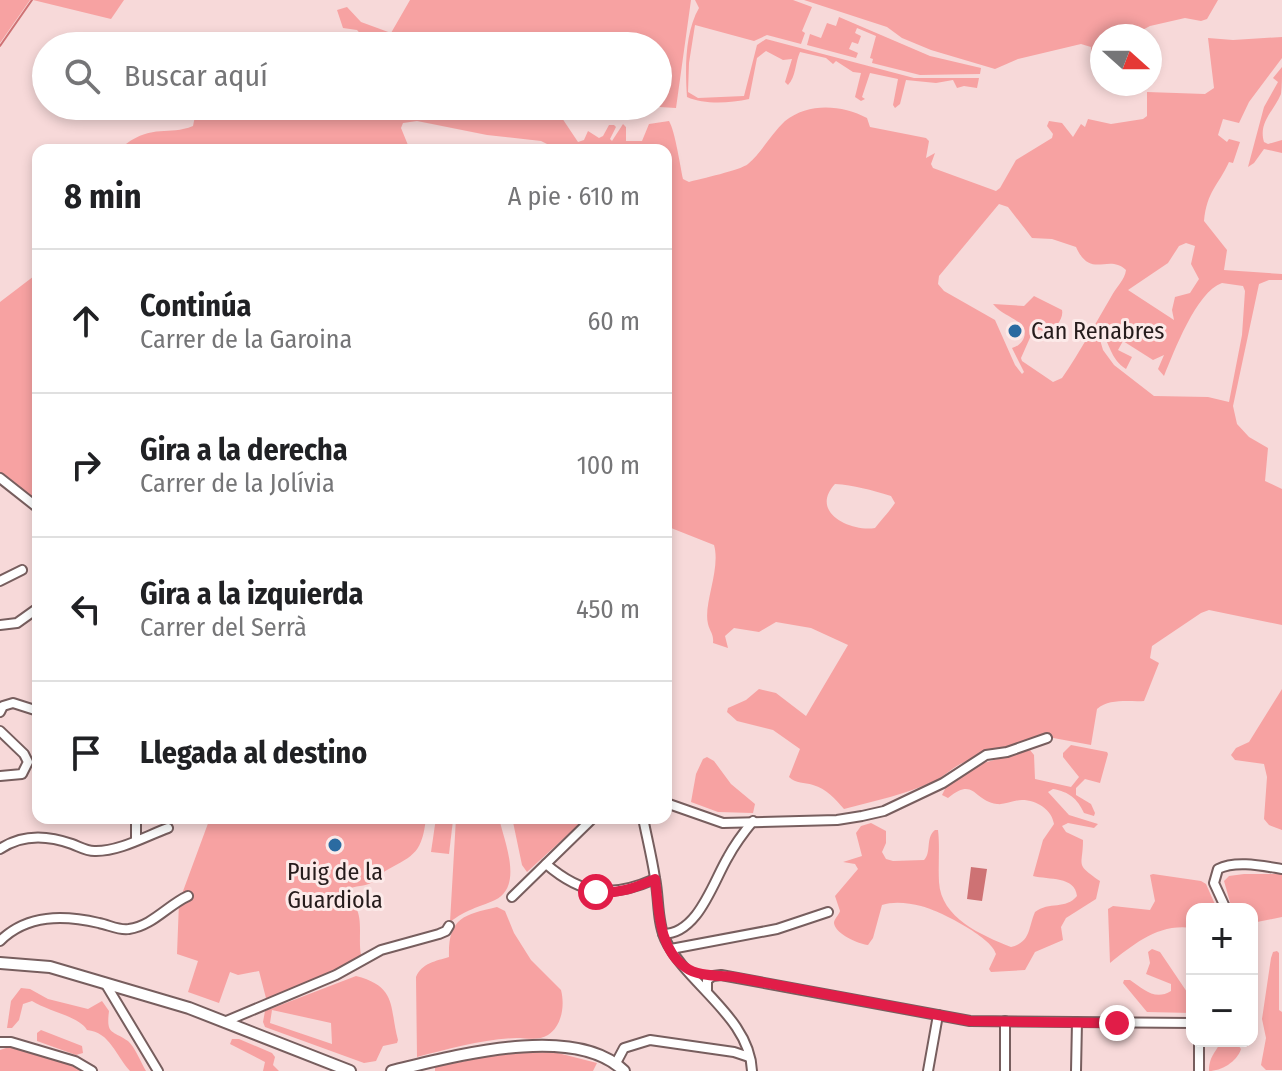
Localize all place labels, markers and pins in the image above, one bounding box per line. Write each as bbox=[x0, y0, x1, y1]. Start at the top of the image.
place label: Can Renabres bbox=[1031, 317, 1165, 345]
marker: Can Renabres bbox=[1006, 322, 1024, 340]
marker: Puig de la Guardiola bbox=[326, 836, 344, 854]
place label: Puig de la Guardiola bbox=[287, 858, 383, 914]

